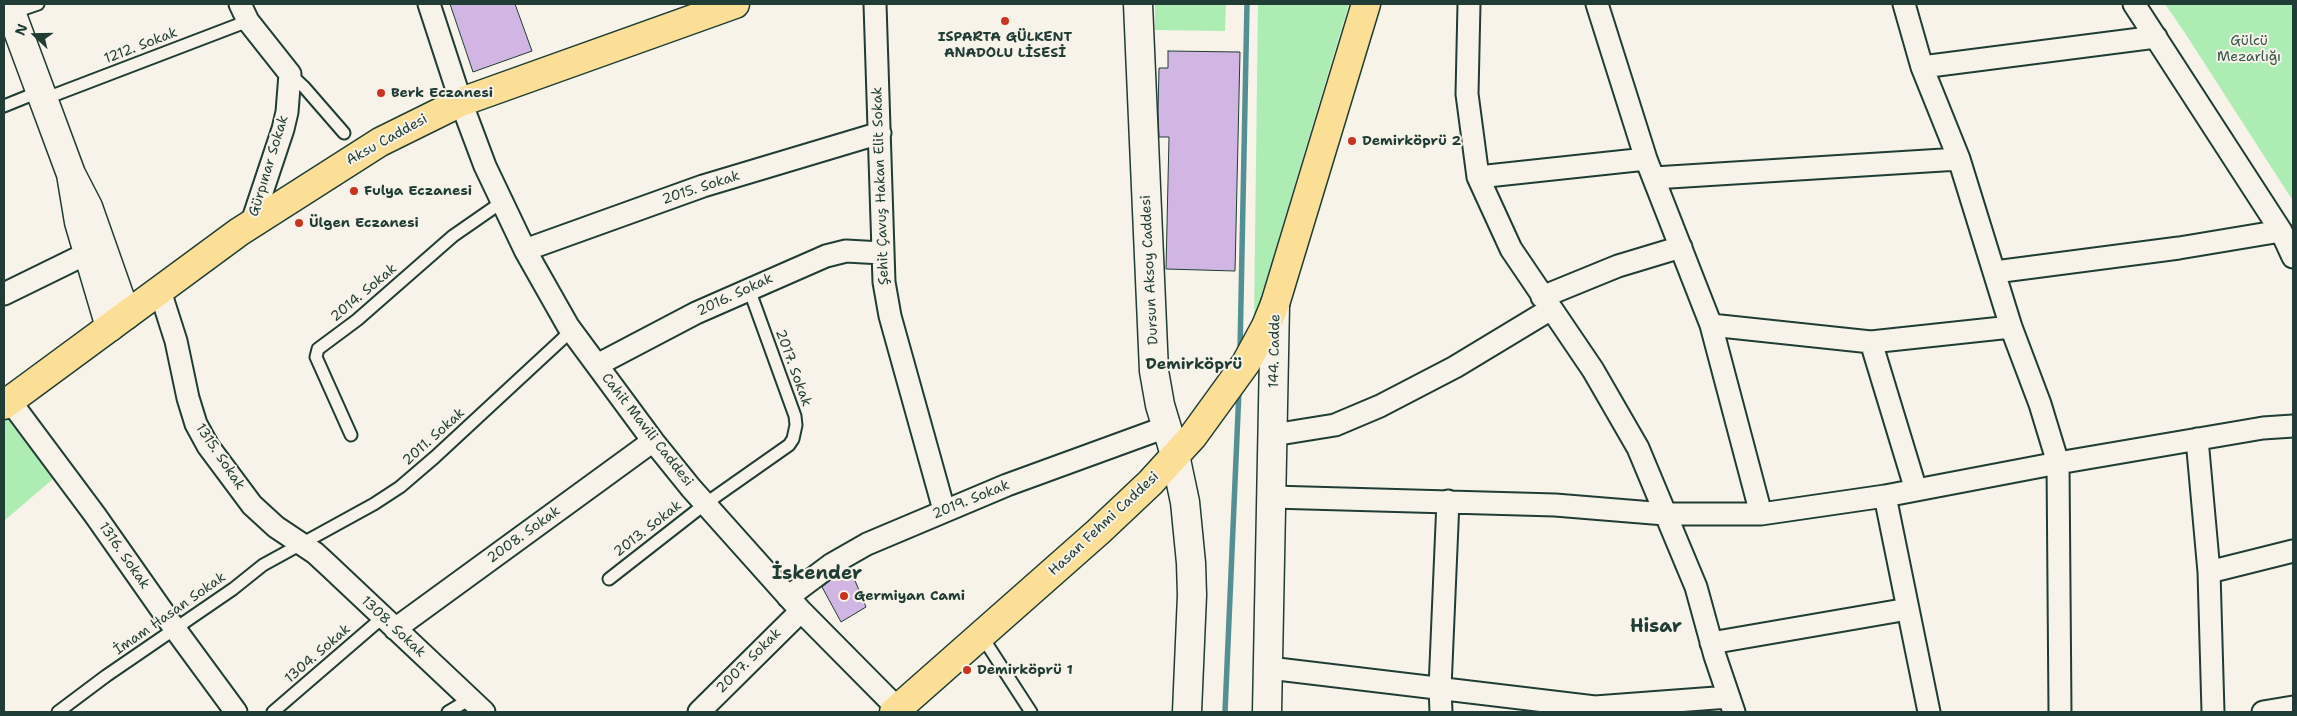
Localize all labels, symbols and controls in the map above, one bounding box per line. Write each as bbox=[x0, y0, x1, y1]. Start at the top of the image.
north arrow bbox=[10, 10, 60, 60]
marker: ISPARTA GÜLKENT ANADOLU LİSESİ bbox=[999, 15, 1011, 27]
text: N bbox=[11, 21, 31, 38]
street label: 1212. Sokak bbox=[102, 24, 180, 68]
place label: ISPARTA GÜLKENT ANADOLU LİSESİ bbox=[938, 29, 1072, 62]
park label: Gülcü Mezarlığı bbox=[2217, 33, 2281, 65]
place label: Berk Eczanesi bbox=[391, 85, 493, 101]
street label: Şehit Çavuş Hakan Elit Sokak bbox=[869, 86, 893, 286]
marker: Berk Eczanesi bbox=[375, 87, 387, 99]
street label: Aksu Caddesi bbox=[343, 111, 431, 169]
street label: Gürpınar Sokak bbox=[246, 113, 292, 219]
place label: Demirköprü 2 bbox=[1362, 133, 1461, 149]
marker: Demirköprü 2 bbox=[1346, 135, 1358, 147]
street label: 2015. Sokak bbox=[660, 168, 742, 208]
place label: Fulya Eczanesi bbox=[364, 183, 472, 199]
marker: Fulya Eczanesi bbox=[348, 185, 360, 197]
street label: Dursun Aksoy Caddesi bbox=[1138, 195, 1162, 345]
place label: Ülgen Eczanesi bbox=[309, 215, 419, 231]
marker: Ülgen Eczanesi bbox=[293, 217, 305, 229]
street label: 2014. Sokak bbox=[327, 260, 401, 326]
street label: 2016. Sokak bbox=[694, 270, 776, 320]
street label: 144. Cadde bbox=[1266, 314, 1284, 388]
street label: 2017. Sokak bbox=[771, 327, 815, 409]
district label: Demirköprü bbox=[1146, 355, 1242, 375]
street label: Cahit Mavili Caddesi bbox=[598, 370, 696, 490]
street label: 2011. Sokak bbox=[399, 405, 469, 469]
street label: 1315. Sokak bbox=[192, 421, 248, 493]
street label: Hasan Fehmi Caddesi bbox=[1045, 469, 1163, 579]
street label: 2019. Sokak bbox=[930, 477, 1012, 523]
street label: 2013. Sokak bbox=[611, 497, 685, 561]
street label: 2008. Sokak bbox=[484, 503, 564, 567]
street label: 1316. Sokak bbox=[95, 519, 153, 593]
district label: İskender bbox=[772, 563, 862, 585]
street label: İmam Hasan Sokak bbox=[111, 569, 229, 659]
place label: Germiyan Cami bbox=[854, 588, 965, 604]
marker: Germiyan Cami bbox=[838, 590, 850, 602]
street label: 1308. Sokak bbox=[357, 593, 429, 661]
district label: Hisar bbox=[1630, 616, 1682, 638]
street label: 1304. Sokak bbox=[282, 621, 354, 687]
street label: 2007. Sokak bbox=[713, 625, 785, 697]
place label: Demirköprü 1 bbox=[977, 662, 1073, 678]
marker: Demirköprü 1 bbox=[961, 664, 973, 676]

